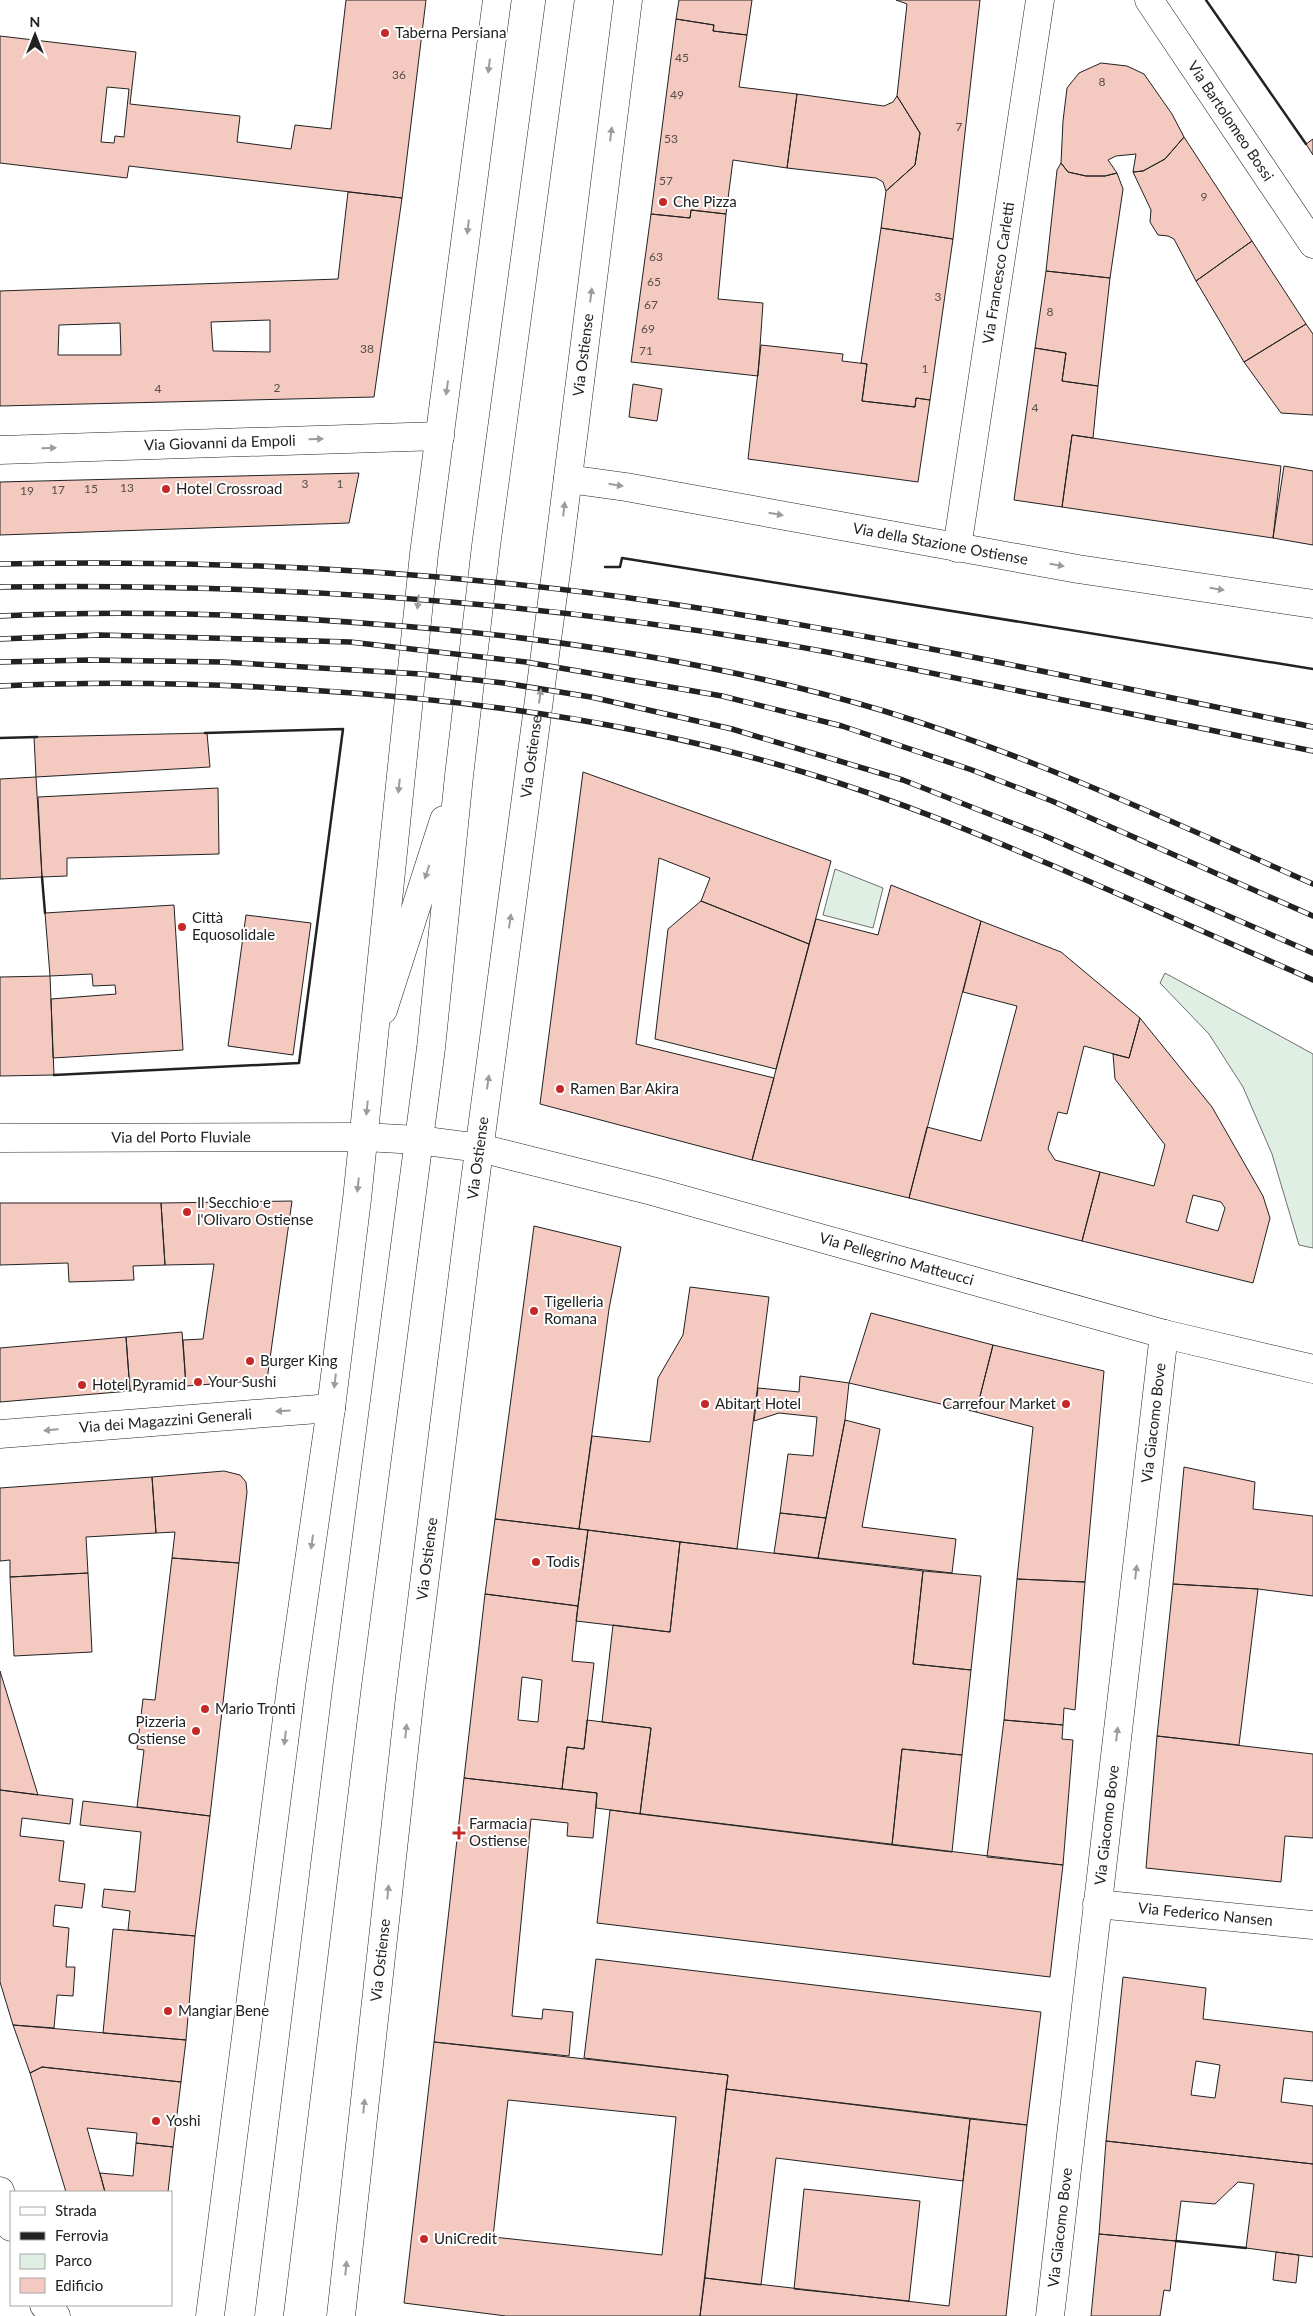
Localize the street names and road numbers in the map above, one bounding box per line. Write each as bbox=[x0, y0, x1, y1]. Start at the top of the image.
street label: Via Bartolomeo Bossi bbox=[1185, 57, 1278, 184]
street label: Via Francesco Carletti bbox=[978, 201, 1017, 345]
street label: Via Ostiense bbox=[568, 312, 597, 397]
street label: Via Giovanni da Empoli bbox=[144, 431, 296, 453]
street label: Via della Stazione Ostiense bbox=[851, 518, 1030, 568]
street label: Via Ostiense bbox=[516, 714, 545, 799]
street label: Via Ostiense bbox=[463, 1115, 491, 1201]
street label: Via del Porto Fluviale bbox=[111, 1127, 251, 1146]
street label: Via Pellegrino Matteucci bbox=[817, 1228, 976, 1288]
street label: Via Giacomo Bove bbox=[1137, 1362, 1169, 1484]
street label: Via dei Magazzini Generali bbox=[78, 1404, 253, 1436]
street label: Via Ostiense bbox=[412, 1516, 440, 1601]
street label: Via Giacomo Bove bbox=[1090, 1764, 1122, 1886]
street label: Via Federico Nansen bbox=[1137, 1898, 1274, 1929]
street label: Via Ostiense bbox=[366, 1918, 393, 2003]
street label: Via Giacomo Bove bbox=[1043, 2166, 1075, 2288]

